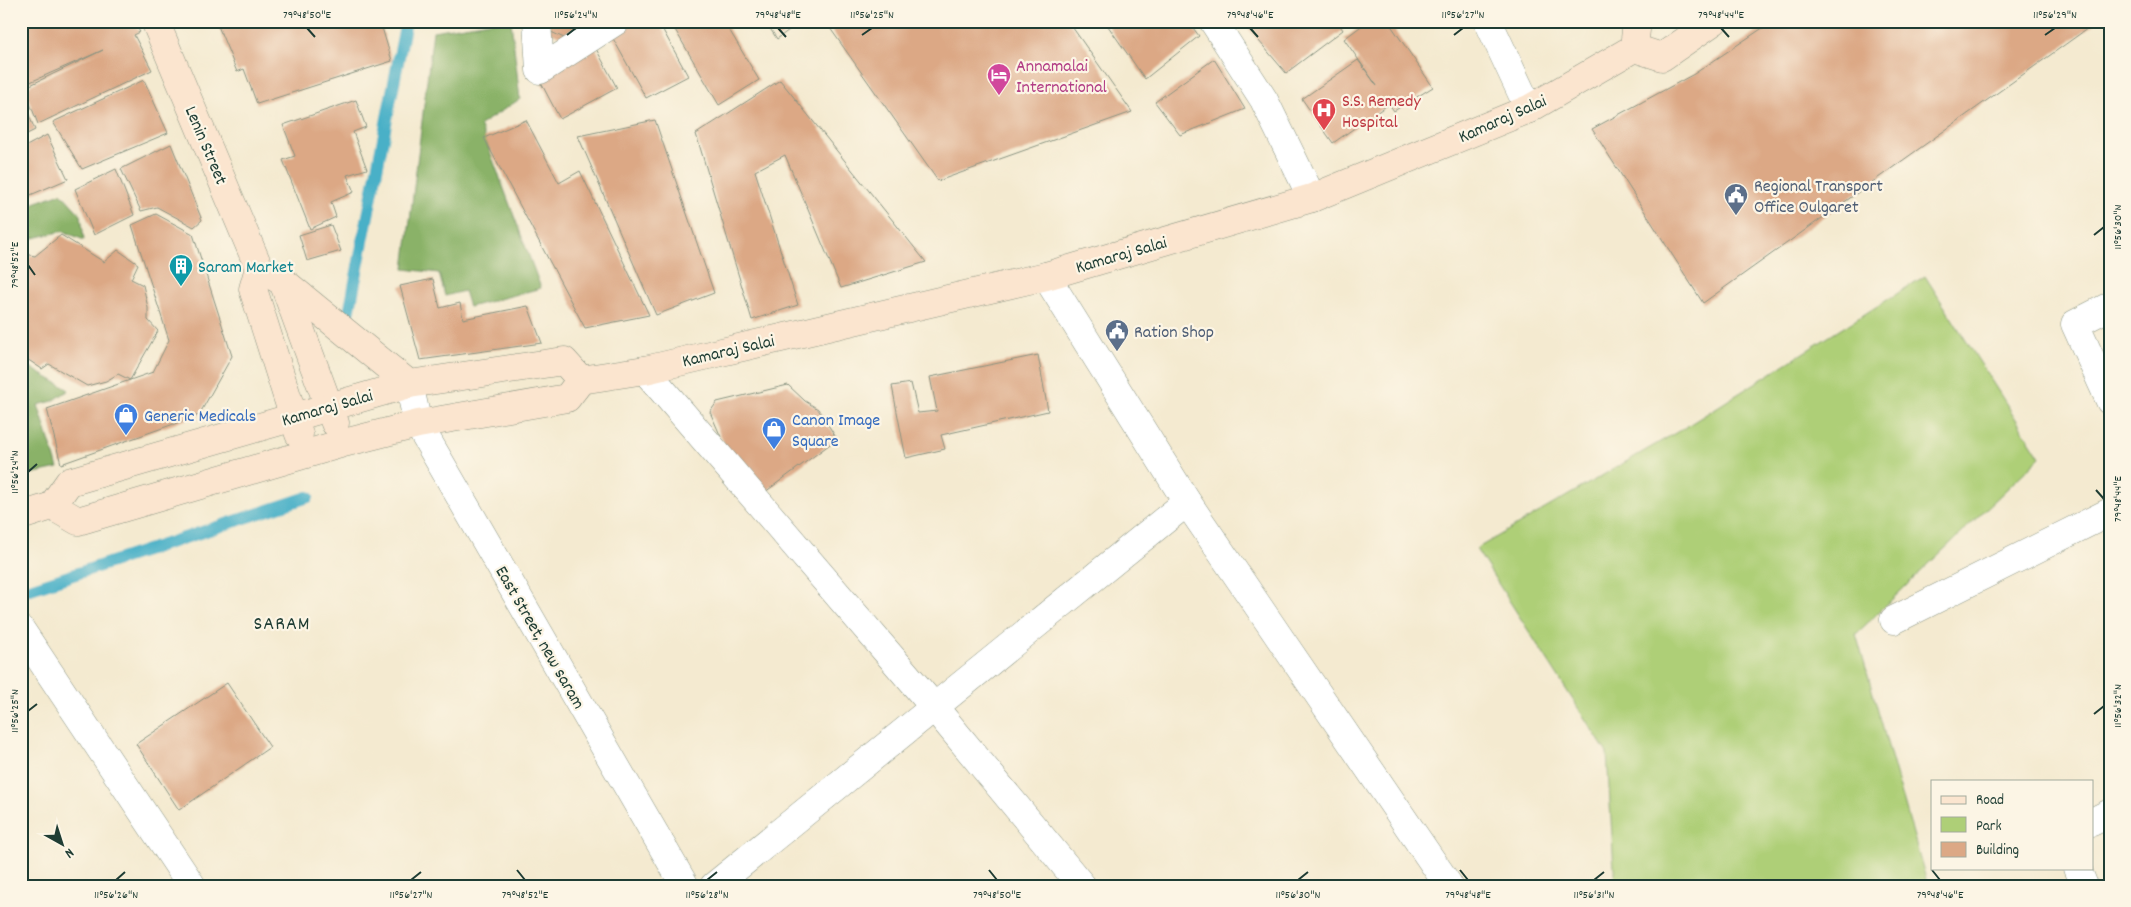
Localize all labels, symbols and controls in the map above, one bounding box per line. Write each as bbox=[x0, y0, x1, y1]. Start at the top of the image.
text: 79°48'50"E bbox=[283, 7, 332, 24]
text: 11°56'24"N bbox=[554, 7, 598, 24]
text: 79°48'48"E bbox=[755, 7, 801, 24]
text: 11°56'25"N bbox=[850, 7, 894, 24]
text: 79°48'46"E bbox=[1227, 7, 1274, 24]
text: 11°56'27"N bbox=[1442, 7, 1485, 24]
text: 79°48'44"E bbox=[1698, 7, 1744, 24]
text: 11°56'29"N bbox=[2033, 7, 2077, 24]
place label: Annamalai International bbox=[1016, 55, 1108, 101]
hotel icon: Annamalai International bbox=[986, 62, 1012, 96]
place label: S.S. Remedy Hospital bbox=[1342, 90, 1421, 136]
street label: Kamaraj Salai bbox=[1455, 90, 1551, 151]
hospital icon: S.S. Remedy Hospital bbox=[1311, 97, 1337, 131]
street label: Lenin Street bbox=[177, 103, 233, 189]
place label: Regional Transport Office Oulgaret bbox=[1754, 175, 1883, 221]
public building icon: Regional Transport Office Oulgaret bbox=[1723, 182, 1749, 216]
text: 11°56'30"N bbox=[2110, 204, 2127, 249]
street label: Kamaraj Salai bbox=[1073, 231, 1170, 281]
text: 79°48'52"E bbox=[7, 241, 24, 288]
building icon: Saram Market bbox=[168, 253, 194, 287]
place label: Saram Market bbox=[198, 256, 294, 281]
public building icon: Ration Shop bbox=[1104, 318, 1130, 352]
place label: Ration Shop bbox=[1134, 321, 1214, 346]
street label: Kamaraj Salai bbox=[680, 330, 777, 375]
street label: Kamaraj Salai bbox=[279, 384, 376, 434]
shop icon: Generic Medicals bbox=[113, 402, 139, 436]
place label: Generic Medicals bbox=[144, 405, 256, 430]
place label: Canon Image Square bbox=[792, 409, 880, 455]
shop icon: Canon Image Square bbox=[761, 416, 787, 450]
text: 11°56'24"N bbox=[7, 450, 24, 494]
text: 79°48'44"E bbox=[2110, 476, 2127, 522]
street label: East Street, new saram bbox=[488, 562, 590, 715]
district label: SARAM bbox=[253, 611, 311, 639]
text: 11°56'32"N bbox=[2110, 684, 2127, 728]
text: 11°56'25"N bbox=[7, 689, 24, 733]
legend bbox=[1931, 780, 2094, 870]
text: Road bbox=[1976, 790, 2004, 812]
text: Park bbox=[1976, 816, 2002, 838]
north arrow bbox=[38, 820, 88, 870]
text: Building bbox=[1976, 840, 2019, 862]
text: N bbox=[60, 843, 78, 863]
text: 11°56'26"N bbox=[94, 887, 138, 904]
text: 11°56'27"N bbox=[390, 887, 433, 904]
text: 79°48'52"E bbox=[502, 887, 549, 904]
text: 11°56'28"N bbox=[685, 887, 729, 904]
text: 79°48'50"E bbox=[973, 887, 1022, 904]
text: 11°56'30"N bbox=[1276, 887, 1321, 904]
text: 79°48'48"E bbox=[1445, 887, 1491, 904]
text: 11°56'31"N bbox=[1573, 887, 1615, 904]
text: 79°48'46"E bbox=[1917, 887, 1964, 904]

